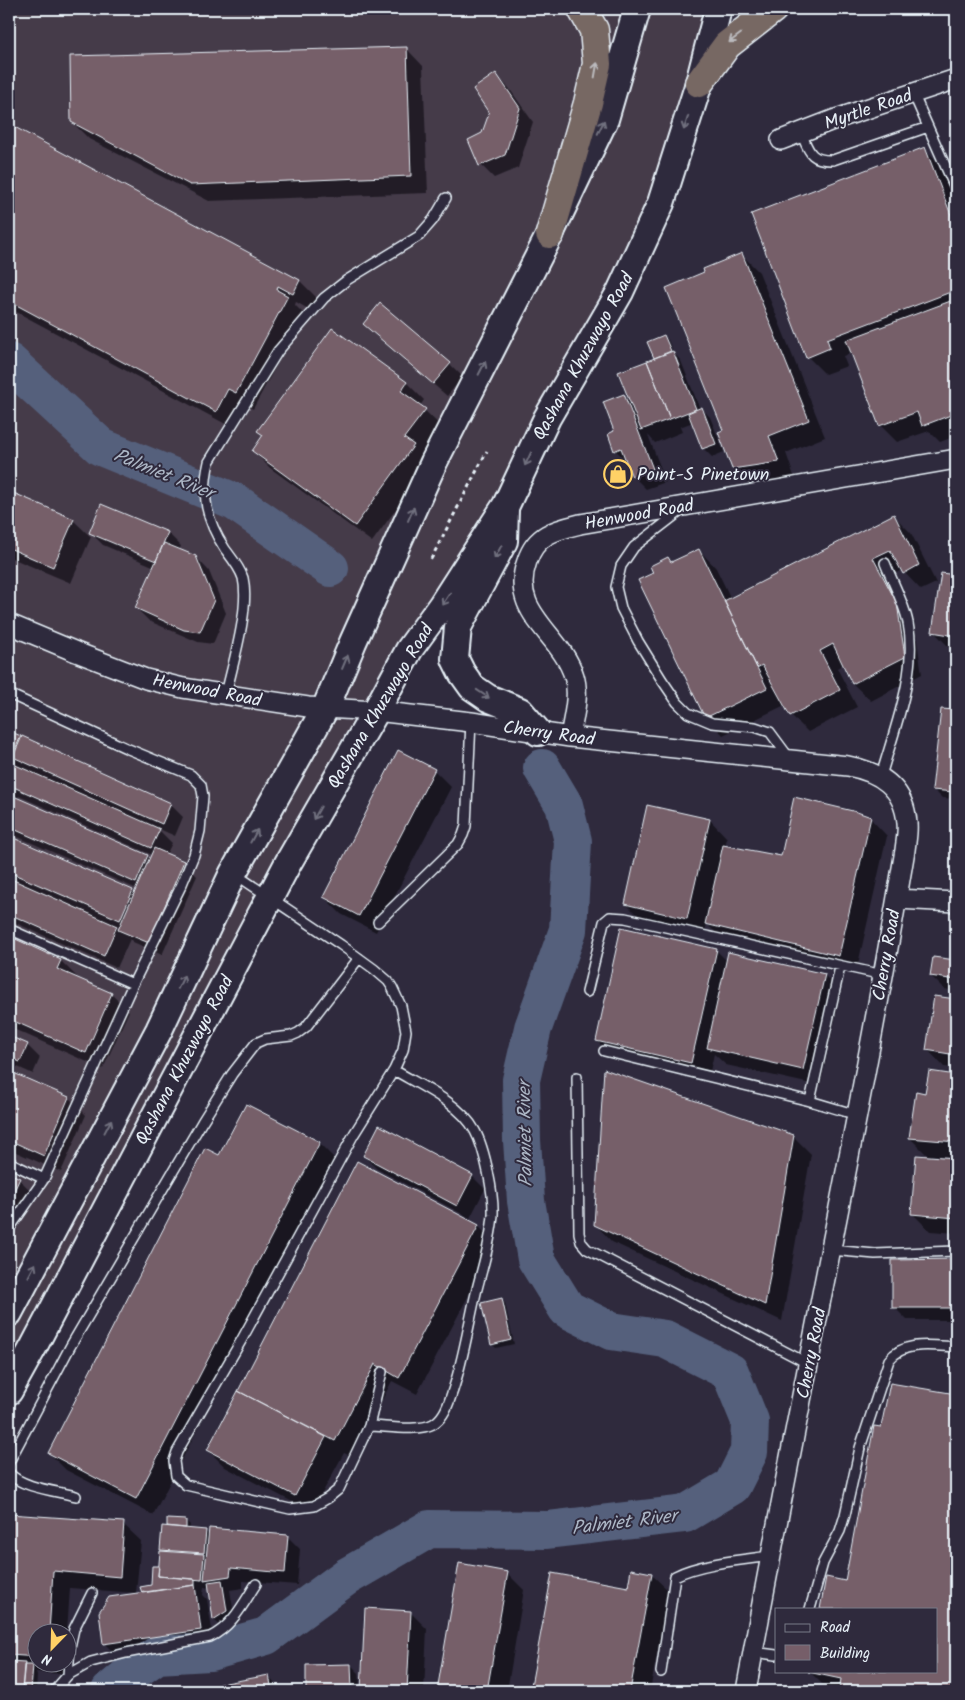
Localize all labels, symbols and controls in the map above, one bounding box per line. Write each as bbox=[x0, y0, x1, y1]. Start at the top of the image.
one-way arrow bbox=[729, 33, 742, 44]
one-way arrow bbox=[591, 62, 601, 78]
street label: Myrtle Road bbox=[821, 82, 917, 139]
one-way arrow bbox=[681, 115, 691, 131]
one-way arrow bbox=[597, 120, 606, 135]
street label: Qashana Khuzwayo Road bbox=[526, 266, 643, 446]
one-way arrow bbox=[477, 360, 487, 375]
water label: Palmiet River bbox=[109, 441, 221, 510]
one-way arrow bbox=[522, 451, 532, 466]
shop icon: Point-S Pinetown bbox=[603, 459, 633, 489]
place label: Point-S Pinetown bbox=[637, 461, 769, 490]
street label: Henwood Road bbox=[582, 491, 697, 539]
one-way arrow bbox=[406, 507, 416, 522]
one-way arrow bbox=[493, 544, 502, 559]
one-way arrow bbox=[440, 591, 450, 605]
street label: Qashana Khuzwayo Road bbox=[320, 618, 443, 795]
one-way arrow bbox=[340, 655, 350, 670]
street label: Henwood Road bbox=[150, 667, 265, 716]
one-way arrow bbox=[476, 689, 490, 699]
street label: Cherry Road bbox=[501, 714, 597, 755]
one-way arrow bbox=[311, 805, 321, 819]
one-way arrow bbox=[249, 829, 259, 844]
street label: Cherry Road bbox=[865, 906, 910, 1003]
street label: Qashana Khuzwayo Road bbox=[128, 970, 243, 1151]
one-way arrow bbox=[177, 974, 187, 989]
water label: Palmiet River bbox=[510, 1077, 542, 1187]
one-way arrow bbox=[103, 1119, 113, 1134]
one-way arrow bbox=[28, 1263, 37, 1278]
street label: Cherry Road bbox=[789, 1304, 836, 1401]
water label: Palmiet River bbox=[570, 1501, 682, 1544]
legend bbox=[775, 1608, 938, 1672]
text: Road bbox=[820, 1616, 851, 1640]
north arrow bbox=[28, 1622, 78, 1672]
text: Building bbox=[820, 1642, 870, 1666]
text: N bbox=[39, 1647, 56, 1671]

